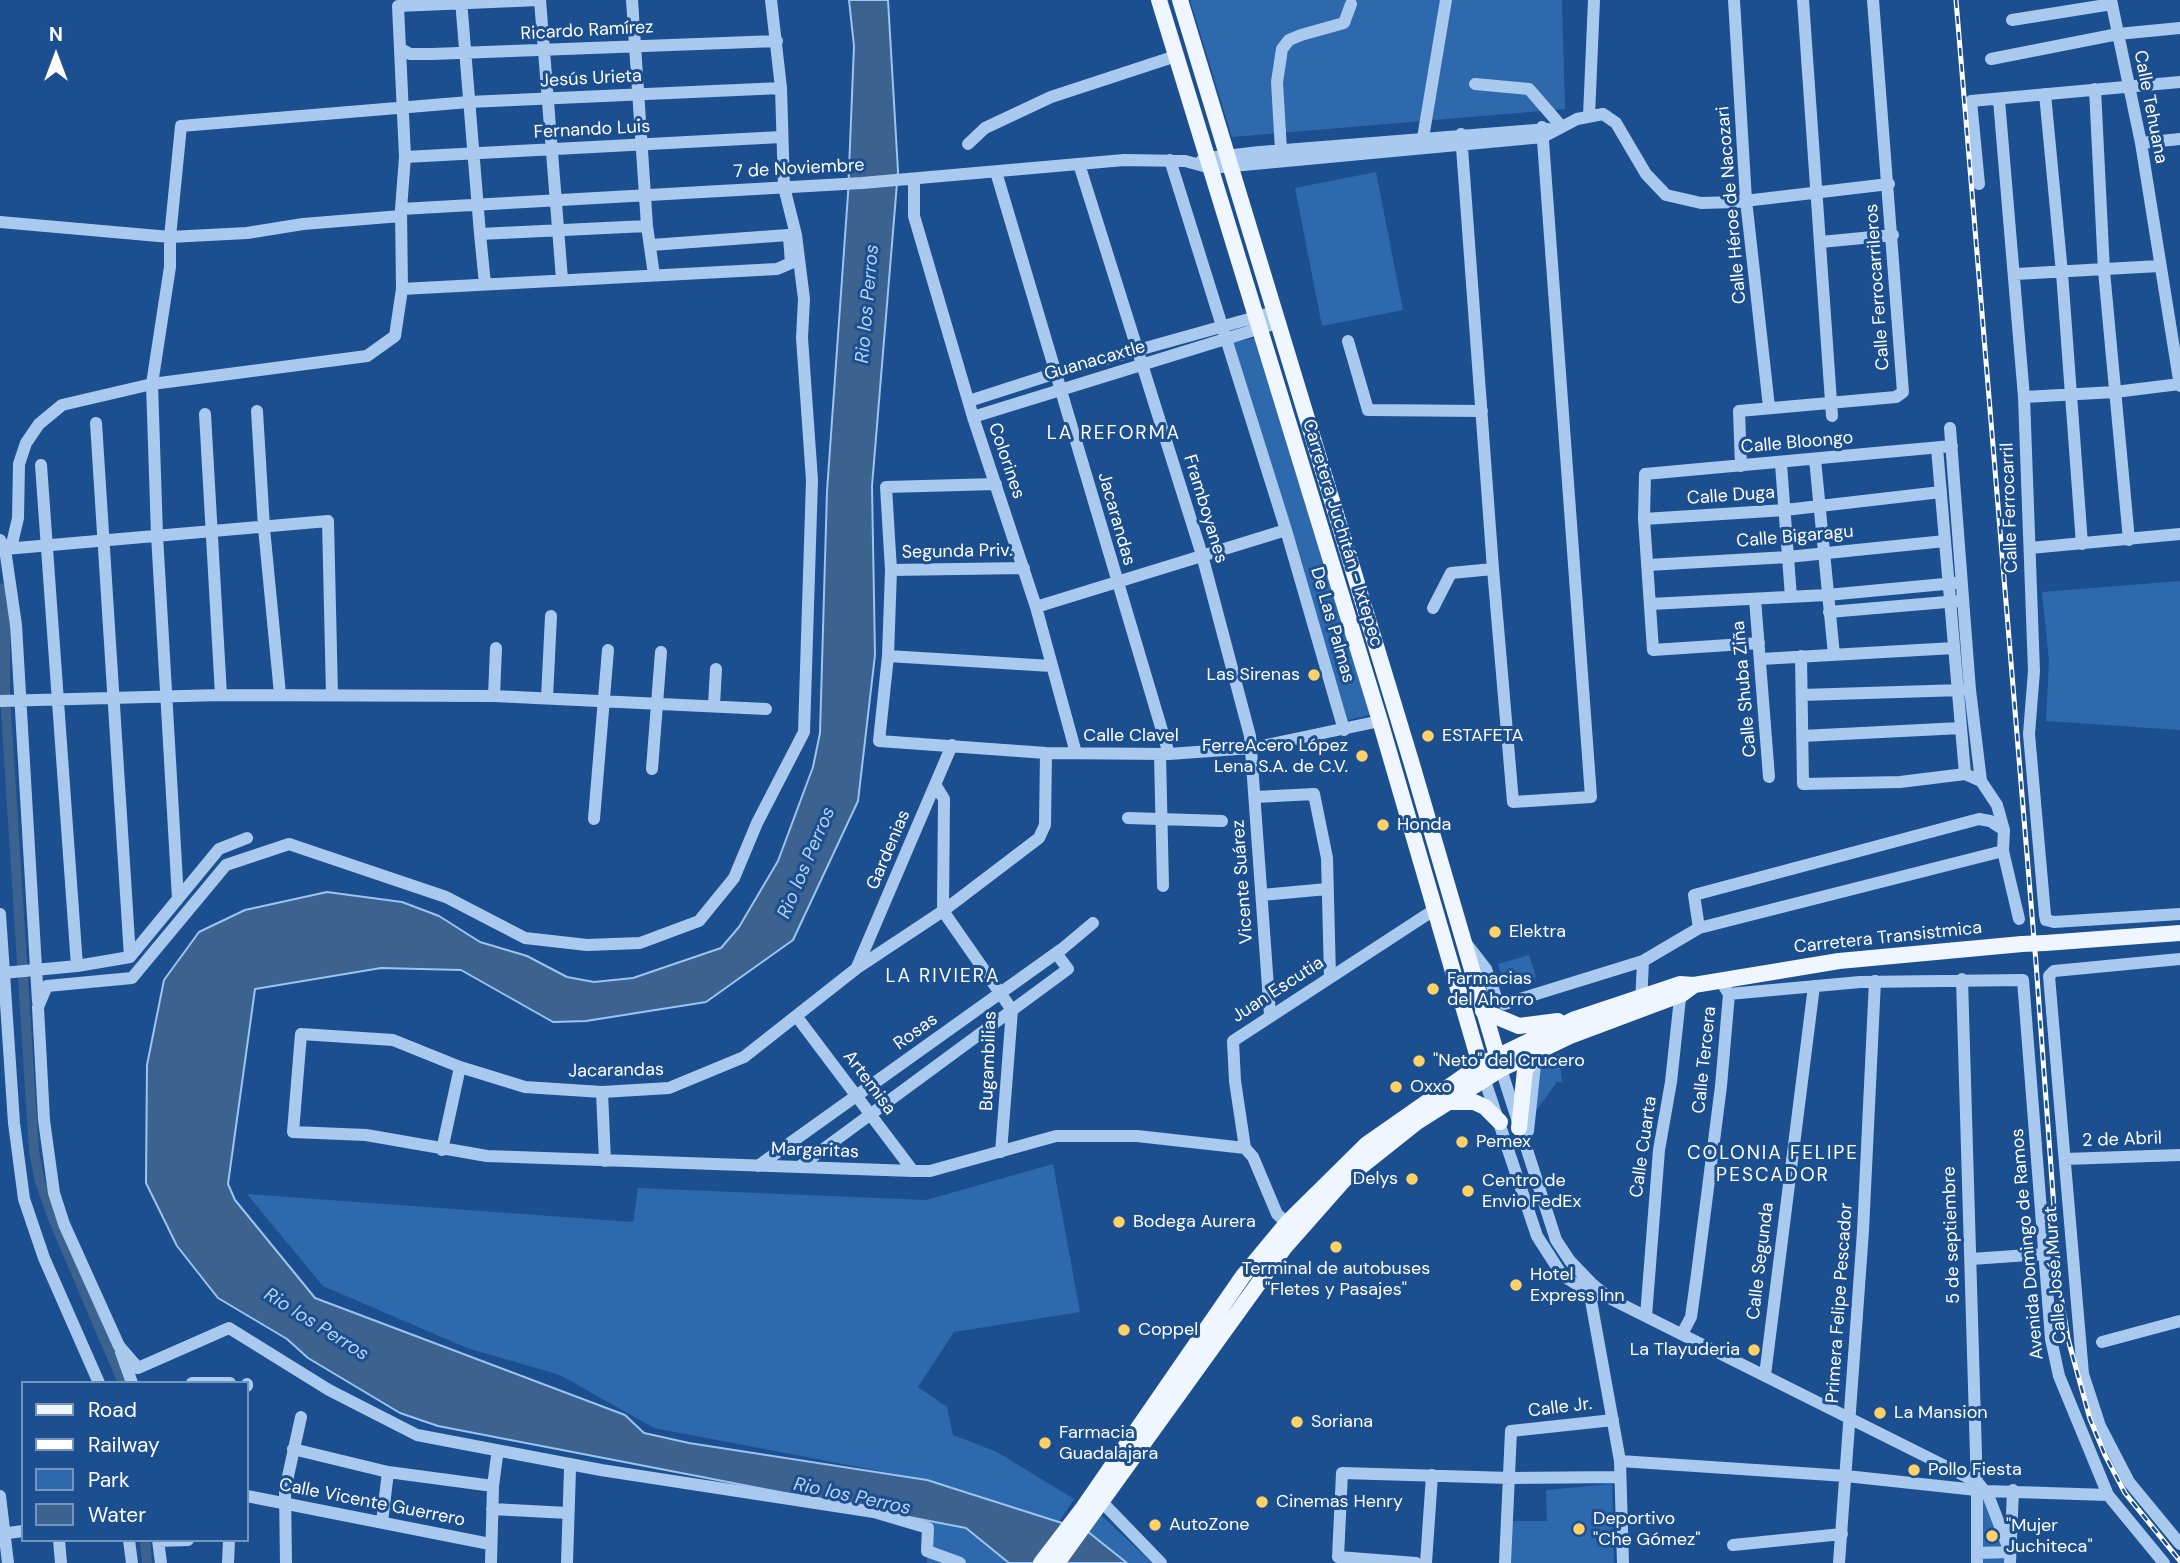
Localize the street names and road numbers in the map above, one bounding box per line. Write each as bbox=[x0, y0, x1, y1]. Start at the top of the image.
street label: Ricardo Ramírez bbox=[520, 17, 654, 45]
street label: Calle Tehuana bbox=[2128, 48, 2172, 166]
street label: Jesús Urieta bbox=[540, 66, 642, 92]
street label: Calle Héroe de Nacozari bbox=[1713, 105, 1751, 305]
street label: Fernando Luis bbox=[533, 116, 651, 144]
street label: 7 de Noviembre bbox=[733, 155, 865, 183]
street label: Calle Ferrocarrileros bbox=[1861, 203, 1895, 371]
street label: Guanacaxtle bbox=[1042, 336, 1148, 386]
street label: Carretera Juchitán - Ixtepec bbox=[1297, 417, 1387, 649]
street label: Colorines bbox=[983, 420, 1029, 502]
street label: Calle Bloongo bbox=[1740, 427, 1854, 459]
street label: Calle Ferrocarril bbox=[1997, 442, 2023, 574]
street label: Framboyanes bbox=[1178, 452, 1232, 566]
street label: Jacarandas bbox=[1092, 470, 1140, 568]
street label: Calle Duga bbox=[1686, 482, 1776, 510]
street label: Calle Bigaragu bbox=[1736, 521, 1854, 553]
street label: Segunda Priv. bbox=[901, 540, 1013, 564]
street label: De Las Palmas bbox=[1305, 565, 1359, 685]
street label: Calle Shuba Ziña bbox=[1728, 620, 1762, 758]
street label: Calle Clavel bbox=[1083, 725, 1179, 747]
street label: Gardenias bbox=[863, 807, 915, 893]
street label: Vicente Suárez bbox=[1228, 819, 1258, 945]
street label: Carretera Transistmica bbox=[1793, 917, 1983, 959]
street label: Juan Escutia bbox=[1228, 952, 1328, 1028]
street label: Calle Tercera bbox=[1689, 1005, 1721, 1115]
street label: Rosas bbox=[890, 1009, 942, 1055]
street label: Bugambilias bbox=[976, 1011, 1002, 1111]
street label: Artemisa bbox=[838, 1047, 900, 1119]
street label: Jacarandas bbox=[568, 1059, 664, 1083]
street label: Calle Cuarta bbox=[1626, 1095, 1662, 1199]
street label: Avenida Domingo de Ramos bbox=[2007, 1128, 2049, 1360]
street label: 2 de Abril bbox=[2082, 1128, 2162, 1152]
street label: Margaritas bbox=[771, 1139, 859, 1163]
street label: 5 de septiembre bbox=[1939, 1166, 1965, 1304]
street label: Calle Segunda bbox=[1743, 1201, 1779, 1321]
street label: Primera Felipe Pescador bbox=[1822, 1202, 1858, 1404]
street label: Calle José Murat bbox=[2040, 1205, 2072, 1345]
street label: Calle Jr. bbox=[1527, 1393, 1593, 1423]
street label: Calle Vicente Guerrero bbox=[277, 1474, 467, 1532]

